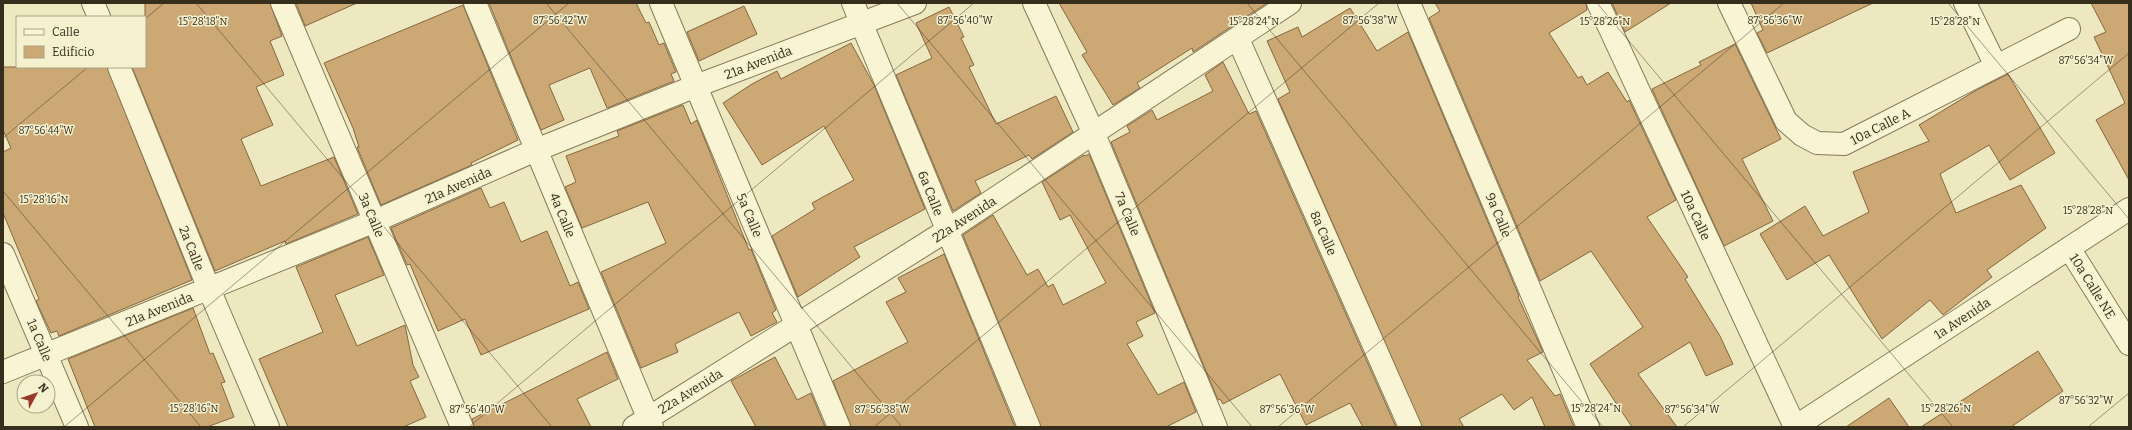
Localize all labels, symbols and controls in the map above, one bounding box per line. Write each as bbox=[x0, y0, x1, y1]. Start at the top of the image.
text: 87°56'42"W bbox=[533, 15, 588, 27]
text: 87°56'40"W bbox=[937, 15, 994, 27]
text: 87°56'38"W bbox=[1343, 15, 1398, 27]
text: 87°56'36"W bbox=[1748, 15, 1803, 27]
legend bbox=[16, 16, 146, 68]
text: 15°28'18"N bbox=[179, 16, 227, 28]
text: 15°28'24"N bbox=[1229, 16, 1279, 28]
text: 15°28'26"N bbox=[1580, 16, 1630, 28]
text: 15°28'28"N bbox=[1930, 16, 1980, 28]
text: Calle bbox=[52, 25, 80, 39]
street label: 21a Avenida bbox=[722, 43, 794, 82]
text: Edificio bbox=[52, 45, 94, 59]
text: 87°56'34"W bbox=[2059, 55, 2114, 67]
street label: 10a Calle A bbox=[1848, 105, 1913, 148]
text: 87°56'44"W bbox=[18, 125, 74, 137]
street label: 21a Avenida bbox=[423, 164, 494, 207]
street label: 6a Calle bbox=[915, 169, 946, 218]
street label: 10a Calle bbox=[1678, 188, 1714, 242]
street label: 7a Calle bbox=[1112, 190, 1143, 238]
street label: 3a Calle bbox=[356, 191, 388, 240]
street label: 4a Calle bbox=[546, 191, 579, 240]
street label: 5a Calle bbox=[734, 191, 766, 240]
street label: 9a Calle bbox=[1482, 191, 1515, 240]
street label: 22a Avenida bbox=[930, 193, 999, 246]
text: 15°28'16"N bbox=[20, 194, 69, 206]
text: 15°28'28"N bbox=[2063, 205, 2113, 217]
street label: 8a Calle bbox=[1307, 209, 1340, 258]
street label: 2a Calle bbox=[176, 224, 207, 273]
street label: 10a Calle NE bbox=[2067, 251, 2119, 322]
street label: 21a Avenida bbox=[123, 289, 195, 330]
street label: 1a Avenida bbox=[1931, 295, 1993, 342]
street label: 1a Calle bbox=[24, 317, 55, 364]
street label: 22a Avenida bbox=[655, 366, 725, 417]
north arrow bbox=[16, 374, 56, 414]
text: N bbox=[36, 380, 51, 396]
text: 87°56'32"W bbox=[2059, 395, 2114, 407]
text: 15°28'16"N bbox=[170, 403, 219, 415]
text: 15°28'24"N bbox=[1571, 403, 1621, 415]
text: 15°28'26"N bbox=[1921, 403, 1971, 415]
text: 87°56'40"W bbox=[449, 404, 506, 416]
text: 87°56'38"W bbox=[855, 404, 910, 416]
text: 87°56'36"W bbox=[1260, 404, 1315, 416]
text: 87°56'34"W bbox=[1665, 404, 1720, 416]

